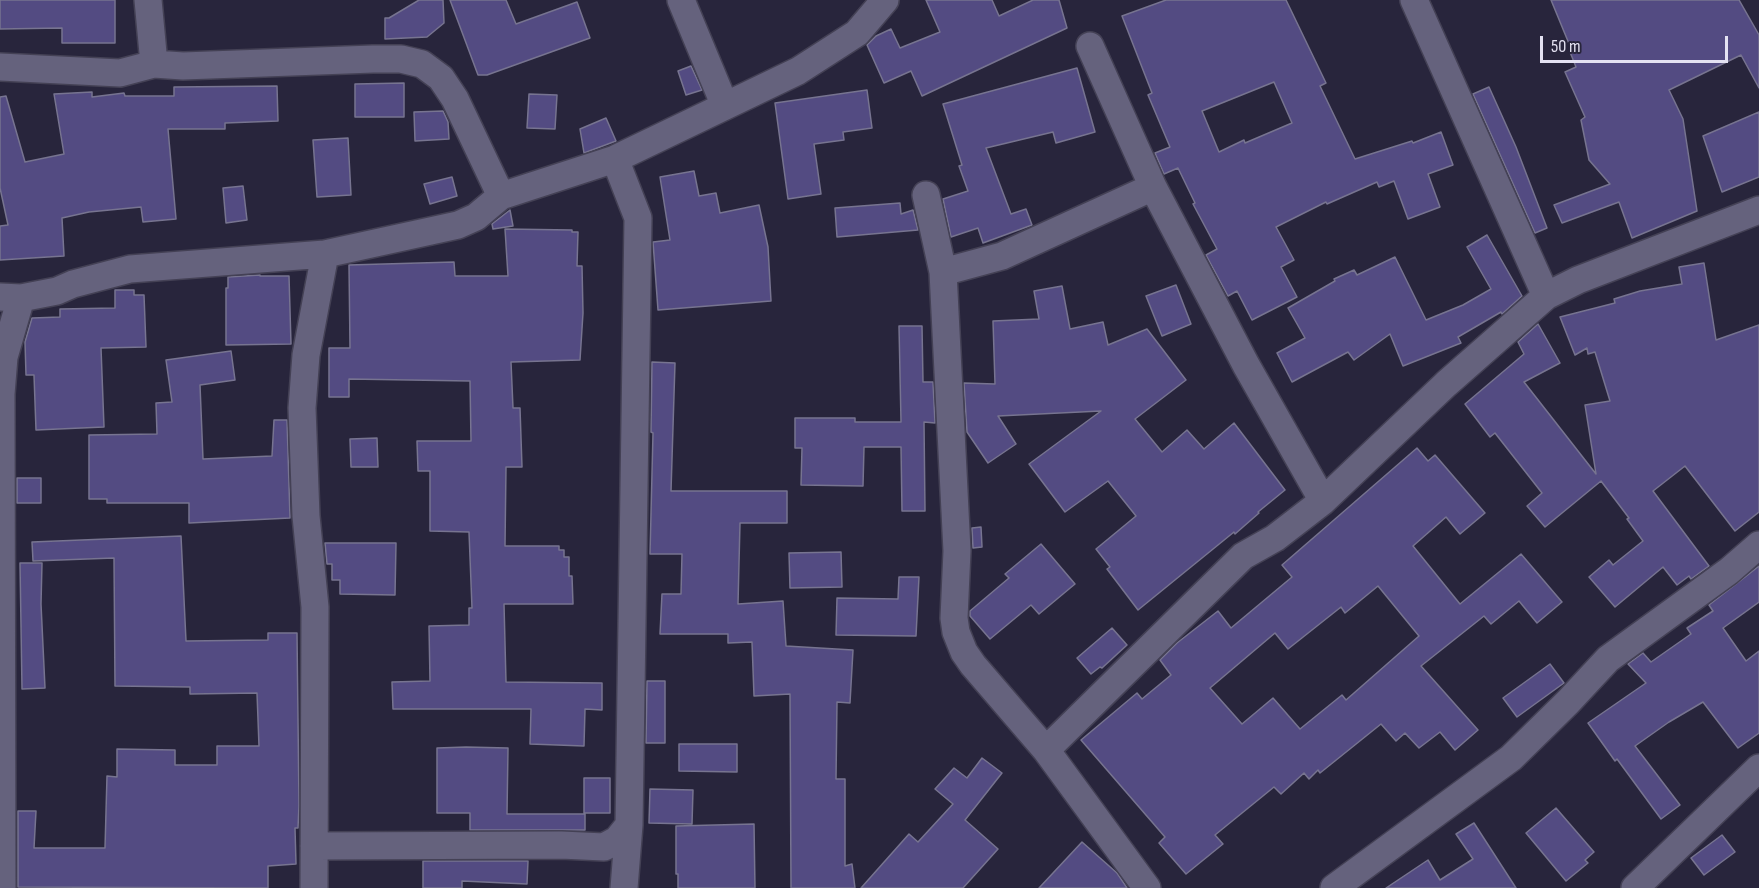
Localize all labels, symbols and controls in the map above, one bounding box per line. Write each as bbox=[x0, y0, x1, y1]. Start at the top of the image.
scale bar bbox=[1543, 24, 1730, 62]
text: 50 m bbox=[1551, 36, 1581, 57]

